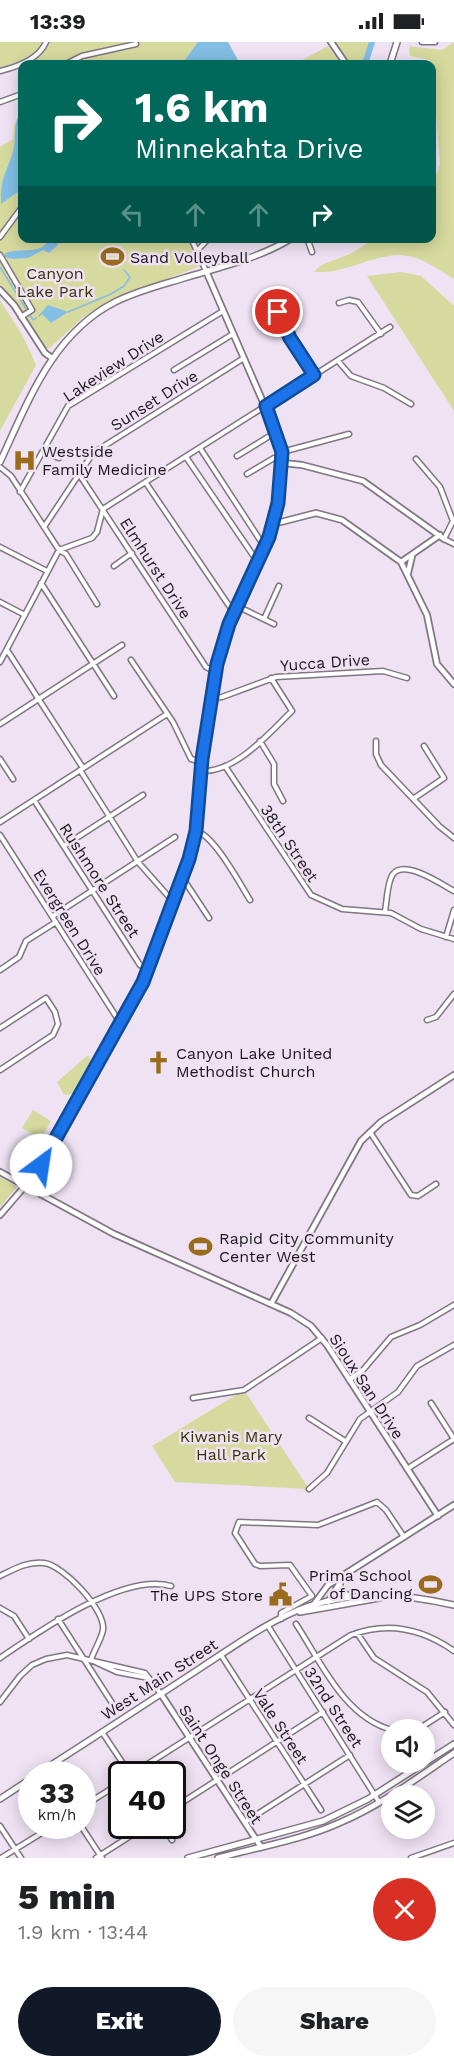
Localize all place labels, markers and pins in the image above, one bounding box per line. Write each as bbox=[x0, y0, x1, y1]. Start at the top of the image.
sports icon: Sand Volleyball bbox=[99, 244, 125, 270]
place label: Sand Volleyball bbox=[130, 248, 249, 267]
pin bbox=[252, 286, 303, 337]
place label: Westside Family Medicine bbox=[42, 442, 167, 479]
hospital icon: Westside Family Medicine bbox=[11, 447, 37, 473]
place label: Canyon Lake United Methodist Church bbox=[176, 1044, 332, 1081]
church icon: Canyon Lake United Methodist Church bbox=[145, 1049, 171, 1075]
place label: Rapid City Community Center West bbox=[219, 1229, 395, 1266]
sports icon: Rapid City Community Center West bbox=[188, 1234, 214, 1260]
place label: Prima School of Dancing bbox=[309, 1566, 412, 1603]
sports icon: Prima School of Dancing bbox=[417, 1571, 443, 1597]
public building icon: The UPS Store bbox=[268, 1582, 294, 1608]
place label: The UPS Store bbox=[150, 1586, 263, 1605]

